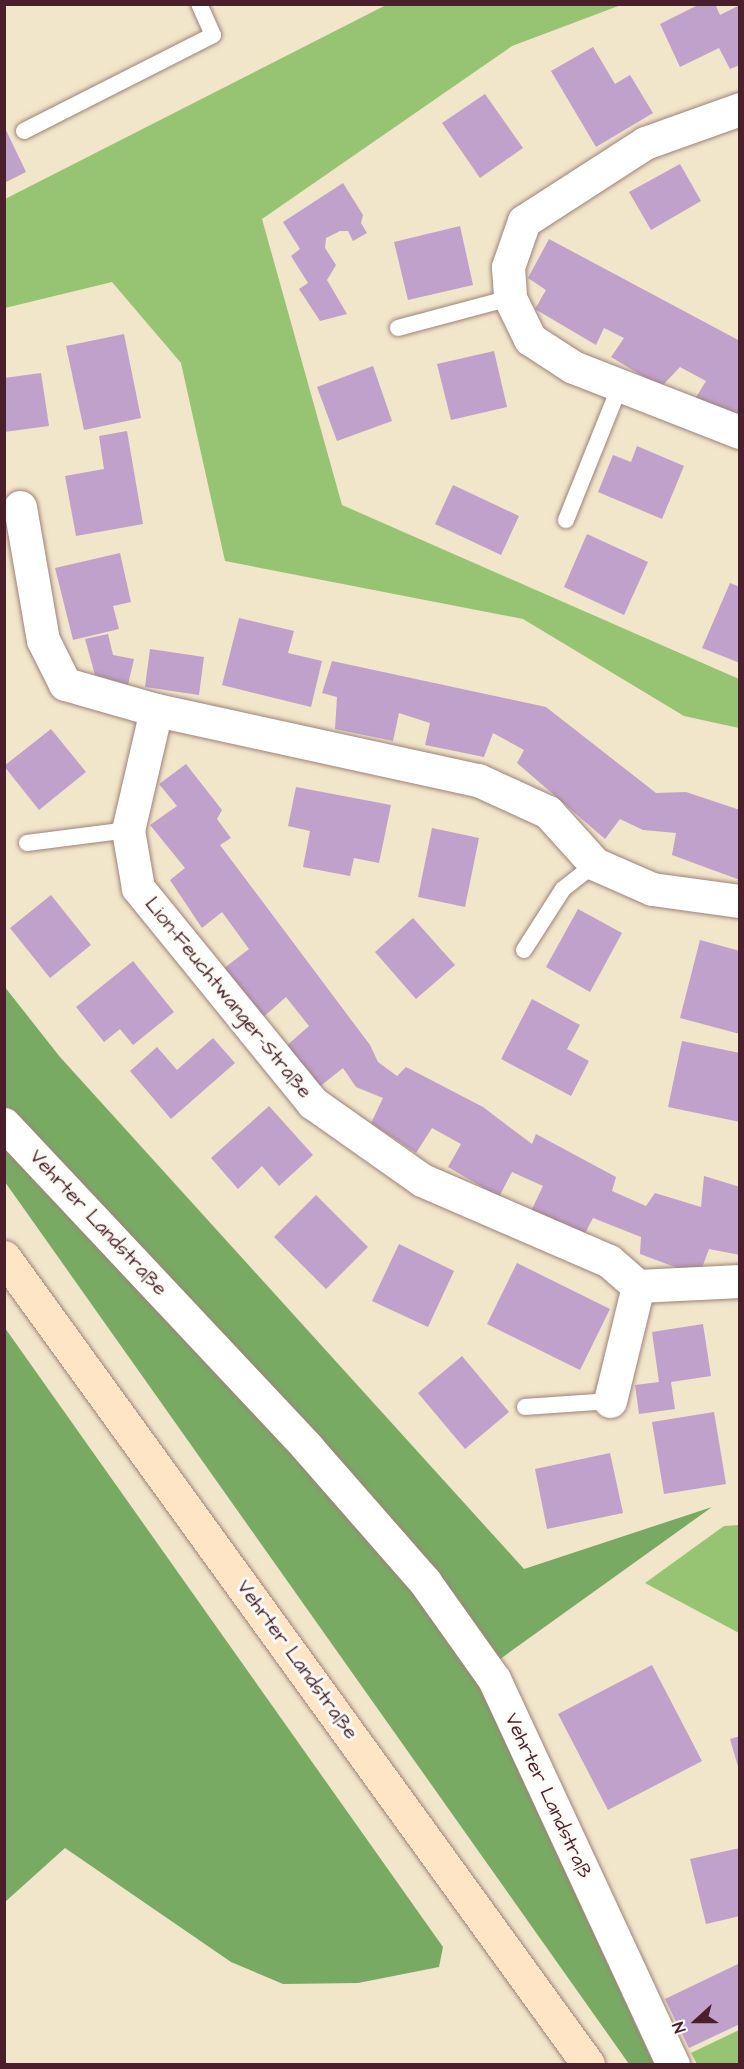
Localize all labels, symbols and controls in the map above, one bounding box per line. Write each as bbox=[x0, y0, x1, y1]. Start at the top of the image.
street label: Lion-Feuchtwanger-Straße bbox=[139, 893, 317, 1103]
street label: Vehrter Landstraße bbox=[24, 1145, 172, 1301]
street label: Vehrter Landstraße bbox=[231, 1576, 363, 1744]
street label: Vehrter Landstraß bbox=[499, 1709, 597, 1883]
north arrow bbox=[666, 1991, 726, 2051]
text: N bbox=[667, 2019, 691, 2036]

